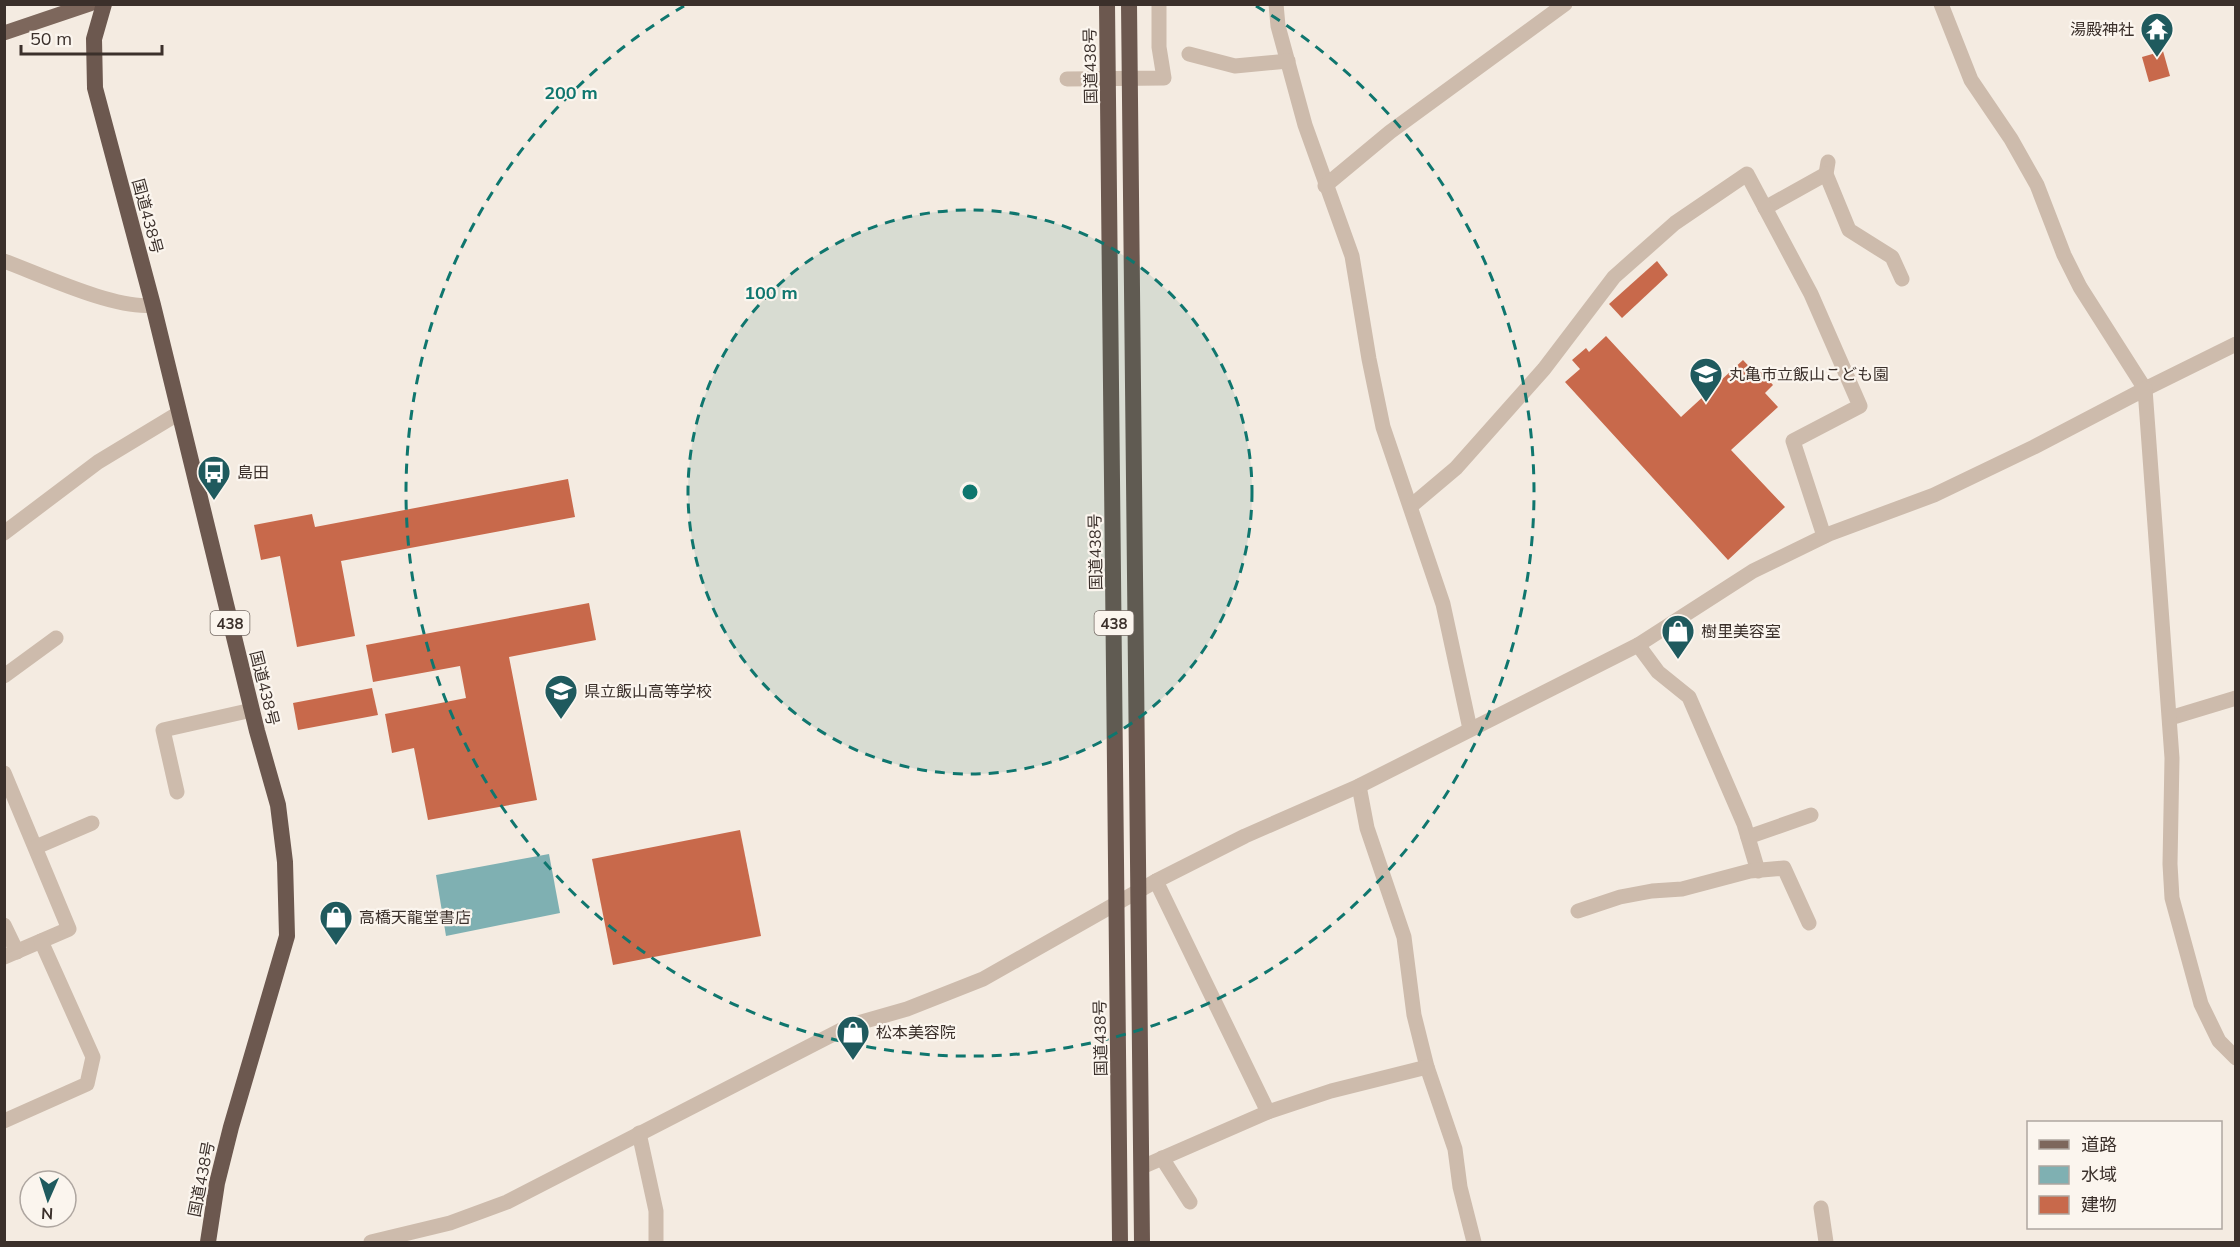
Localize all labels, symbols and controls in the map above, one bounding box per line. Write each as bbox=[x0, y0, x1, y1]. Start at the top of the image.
temple icon: 湯殿神社 bbox=[2139, 11, 2175, 58]
scale bar bbox=[21, 18, 162, 56]
place label: 湯殿神社 bbox=[2070, 19, 2134, 39]
text: 50 m bbox=[30, 27, 72, 50]
street label: 国道438号 bbox=[1079, 27, 1101, 105]
text: 200 m bbox=[544, 81, 598, 104]
street label: 国道438号 bbox=[128, 176, 168, 256]
text: 100 m bbox=[744, 281, 798, 304]
school or university icon: 丸亀市立飯山こども園 bbox=[1688, 356, 1724, 403]
place label: 丸亀市立飯山こども園 bbox=[1729, 364, 1889, 384]
bus stop icon: 島田 bbox=[196, 454, 232, 501]
place label: 島田 bbox=[237, 462, 269, 482]
centre of rings bbox=[960, 482, 980, 502]
street label: 国道438号 bbox=[1084, 513, 1106, 591]
road number: 438 bbox=[210, 611, 250, 635]
road number: 438 bbox=[1094, 611, 1134, 635]
shop icon: 樹里美容室 bbox=[1660, 613, 1696, 660]
place label: 樹里美容室 bbox=[1701, 621, 1781, 641]
street label: 国道438号 bbox=[246, 648, 284, 728]
school or university icon: 県立飯山高等学校 bbox=[543, 673, 579, 720]
place label: 県立飯山高等学校 bbox=[584, 681, 712, 701]
shop icon: 高橋天龍堂書店 bbox=[318, 899, 354, 946]
place label: 高橋天龍堂書店 bbox=[359, 907, 471, 927]
street label: 国道438号 bbox=[1089, 999, 1111, 1077]
shop icon: 松本美容院 bbox=[835, 1014, 871, 1061]
place label: 松本美容院 bbox=[876, 1022, 956, 1042]
legend bbox=[2027, 1121, 2222, 1229]
text: 道路 bbox=[2081, 1133, 2117, 1156]
street label: 国道438号 bbox=[184, 1139, 218, 1219]
text: 水域 bbox=[2081, 1163, 2117, 1186]
north arrow bbox=[18, 1169, 78, 1229]
text: 建物 bbox=[2081, 1193, 2117, 1216]
text: N bbox=[41, 1204, 54, 1224]

